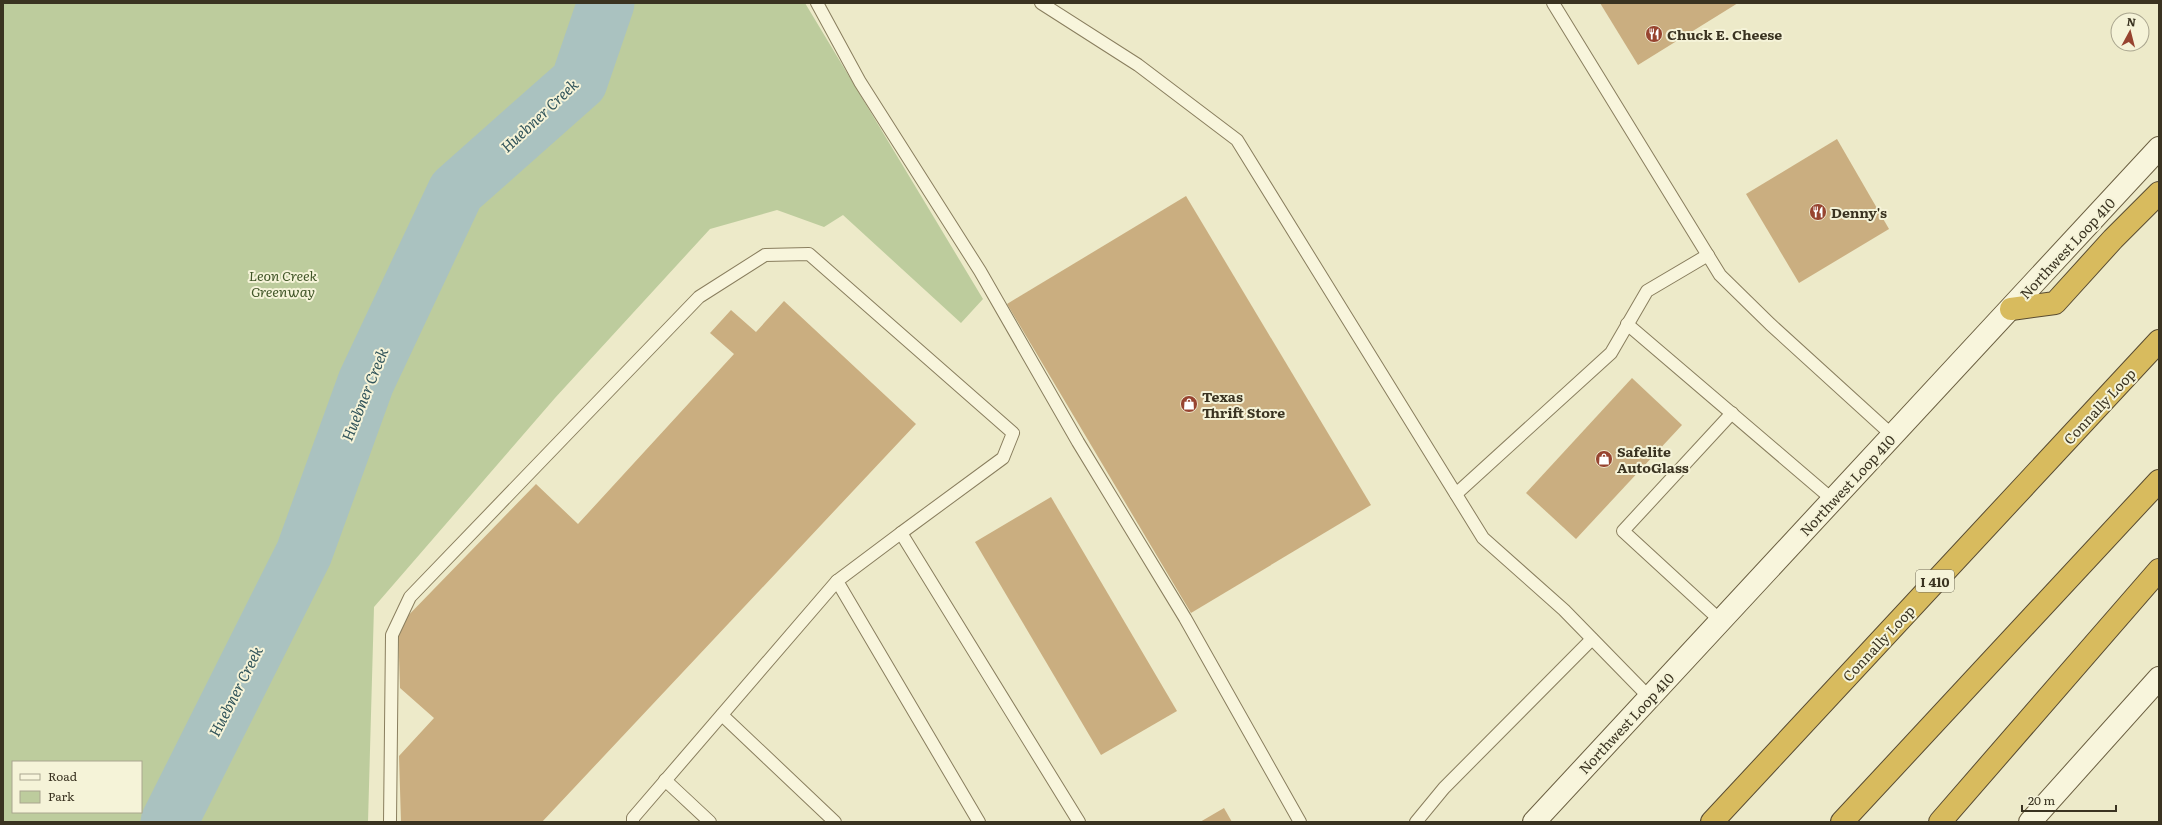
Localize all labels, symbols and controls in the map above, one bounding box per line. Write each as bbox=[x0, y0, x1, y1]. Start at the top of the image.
north arrow bbox=[2110, 12, 2150, 52]
text: N bbox=[2126, 13, 2137, 30]
restaurant icon: Chuck E. Cheese bbox=[1644, 24, 1664, 44]
place label: Chuck E. Cheese bbox=[1667, 24, 1782, 44]
water label: Huebner Creek bbox=[495, 72, 584, 157]
street label: Northwest Loop 410 bbox=[2015, 193, 2119, 303]
restaurant icon: Denny's bbox=[1808, 202, 1828, 222]
place label: Denny's bbox=[1831, 202, 1887, 222]
park label: Leon Creek Greenway bbox=[249, 265, 318, 301]
water label: Huebner Creek bbox=[335, 343, 393, 444]
street label: Connally Loop bbox=[2058, 364, 2140, 448]
place label: Texas Thrift Store bbox=[1202, 386, 1285, 422]
shop icon: Texas Thrift Store bbox=[1179, 394, 1199, 414]
street label: Northwest Loop 410 bbox=[1795, 430, 1899, 540]
place label: Safelite AutoGlass bbox=[1617, 441, 1689, 477]
shop icon: Safelite AutoGlass bbox=[1594, 449, 1614, 469]
road number: I 410 bbox=[1916, 570, 1954, 592]
street label: Connally Loop bbox=[1837, 601, 1919, 685]
water label: Huebner Creek bbox=[202, 641, 268, 740]
street label: Northwest Loop 410 bbox=[1574, 668, 1678, 778]
legend bbox=[12, 761, 142, 813]
text: Road bbox=[48, 767, 78, 785]
text: Park bbox=[48, 787, 75, 805]
scale bar bbox=[2022, 787, 2116, 813]
text: 20 m bbox=[2028, 791, 2055, 809]

